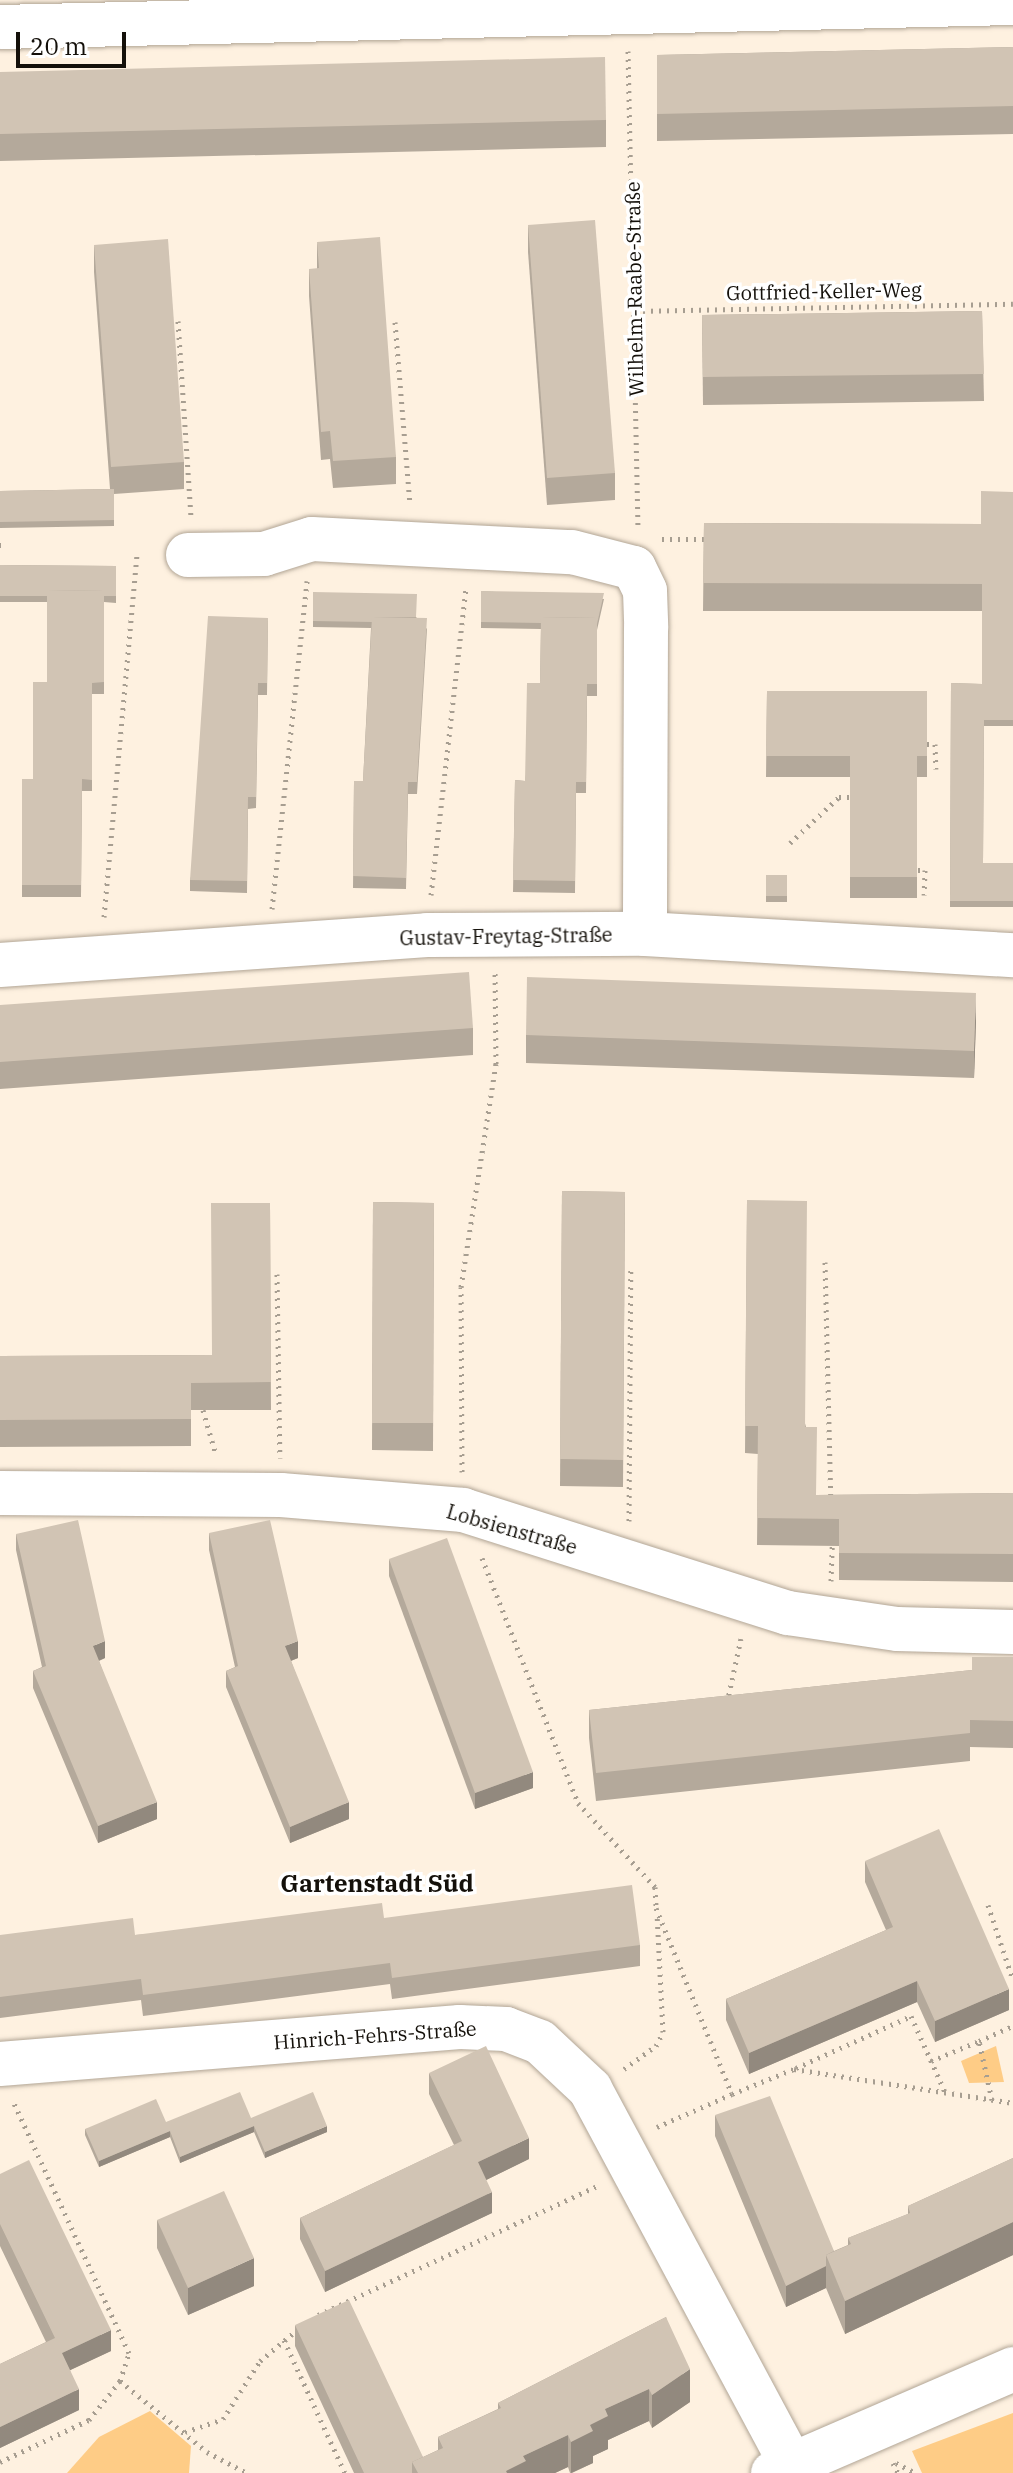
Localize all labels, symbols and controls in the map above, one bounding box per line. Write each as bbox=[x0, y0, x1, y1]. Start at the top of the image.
scale bar bbox=[20, 16, 130, 66]
text: 20 m bbox=[30, 30, 87, 62]
street label: Wilhelm-Raabe-Straße bbox=[620, 181, 648, 397]
street label: Gottfried-Keller-Weg bbox=[726, 277, 922, 305]
street label: Gustav-Freytag-Straße bbox=[399, 922, 613, 950]
street label: Lobsienstraße bbox=[444, 1499, 580, 1559]
district label: Gartenstadt Süd bbox=[280, 1870, 474, 1898]
street label: Hinrich-Fehrs-Straße bbox=[273, 2016, 477, 2054]

